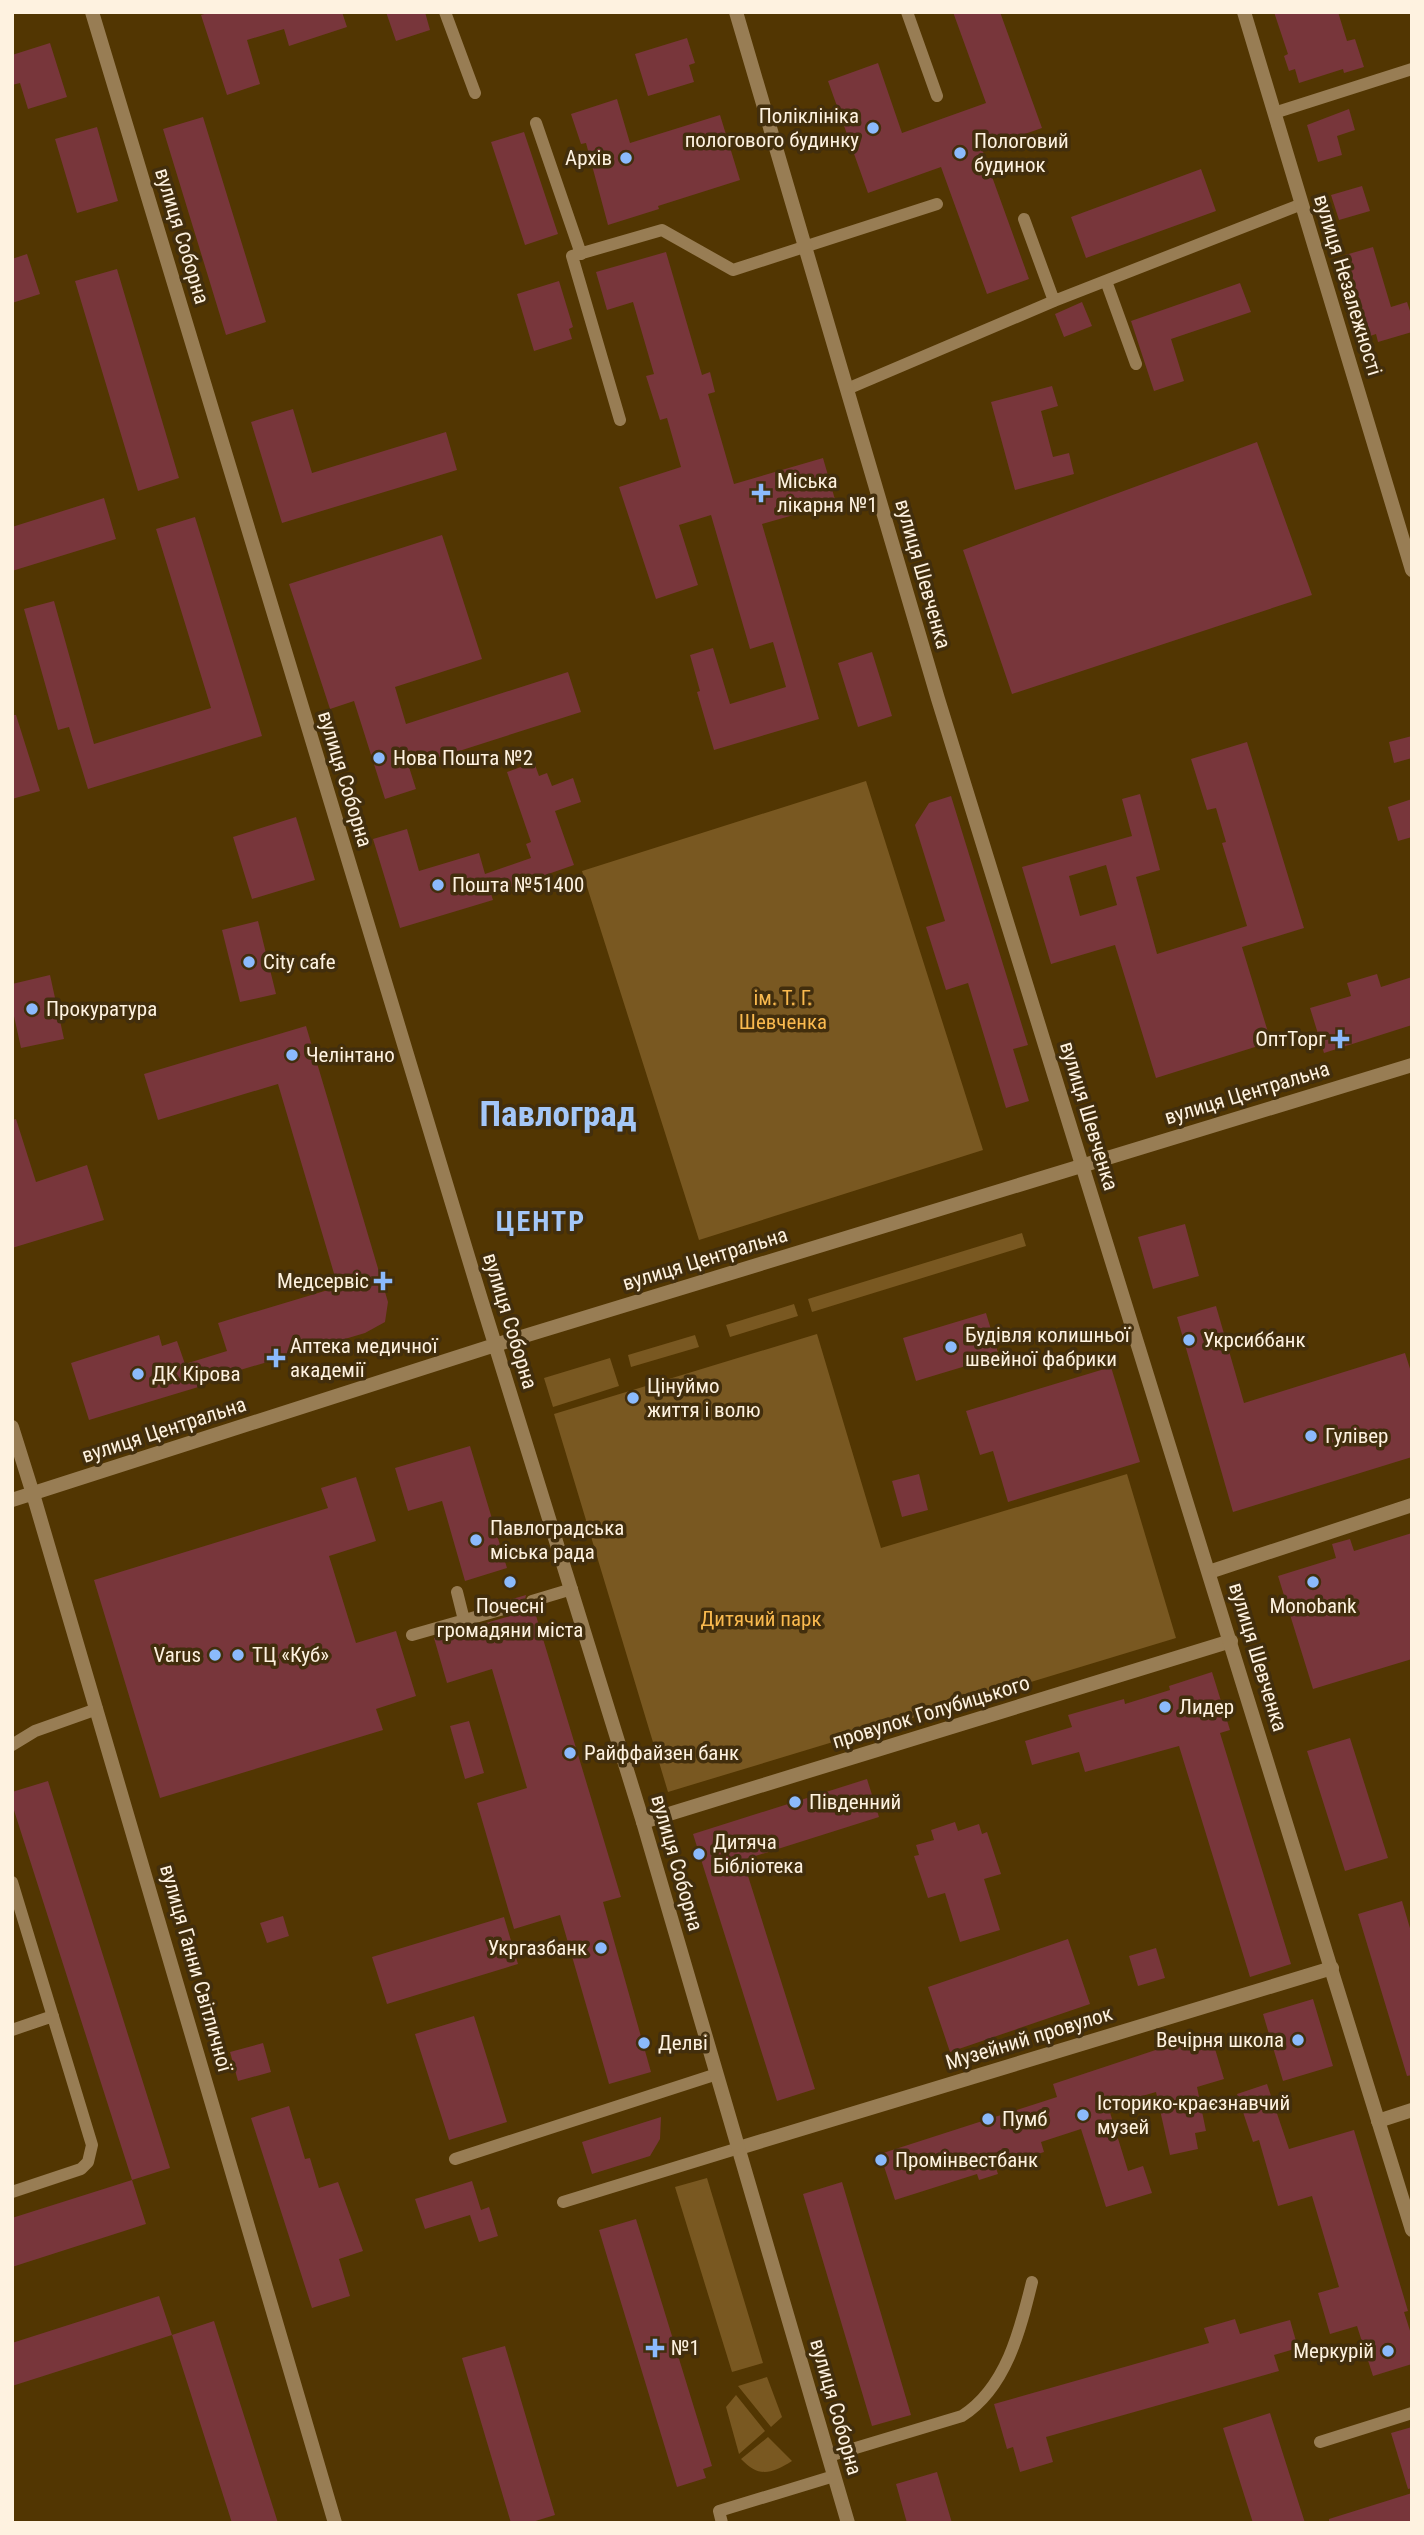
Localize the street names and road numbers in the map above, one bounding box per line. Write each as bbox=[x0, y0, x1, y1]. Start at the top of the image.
street label: вулиця Соборна bbox=[150, 165, 214, 307]
street label: вулиця Незалежності bbox=[1309, 192, 1387, 378]
street label: вулиця Шевченка bbox=[890, 496, 956, 652]
street label: вулиця Соборна bbox=[313, 708, 377, 850]
street label: вулиця Шевченка bbox=[1055, 1039, 1123, 1193]
street label: вулиця Центральна bbox=[1162, 1057, 1332, 1129]
street label: вулиця Центральна bbox=[620, 1223, 790, 1295]
street label: вулиця Соборна bbox=[478, 1250, 542, 1392]
street label: вулиця Центральна bbox=[79, 1392, 249, 1468]
street label: вулиця Шевченка bbox=[1224, 1580, 1292, 1734]
street label: провулок Голубицького bbox=[829, 1671, 1033, 1753]
street label: вулиця Соборна bbox=[646, 1792, 708, 1934]
street label: вулиця Ганни Світличної bbox=[155, 1862, 237, 2075]
street label: Музейний провулок bbox=[943, 2001, 1115, 2075]
street label: вулиця Соборна bbox=[805, 2336, 867, 2478]

